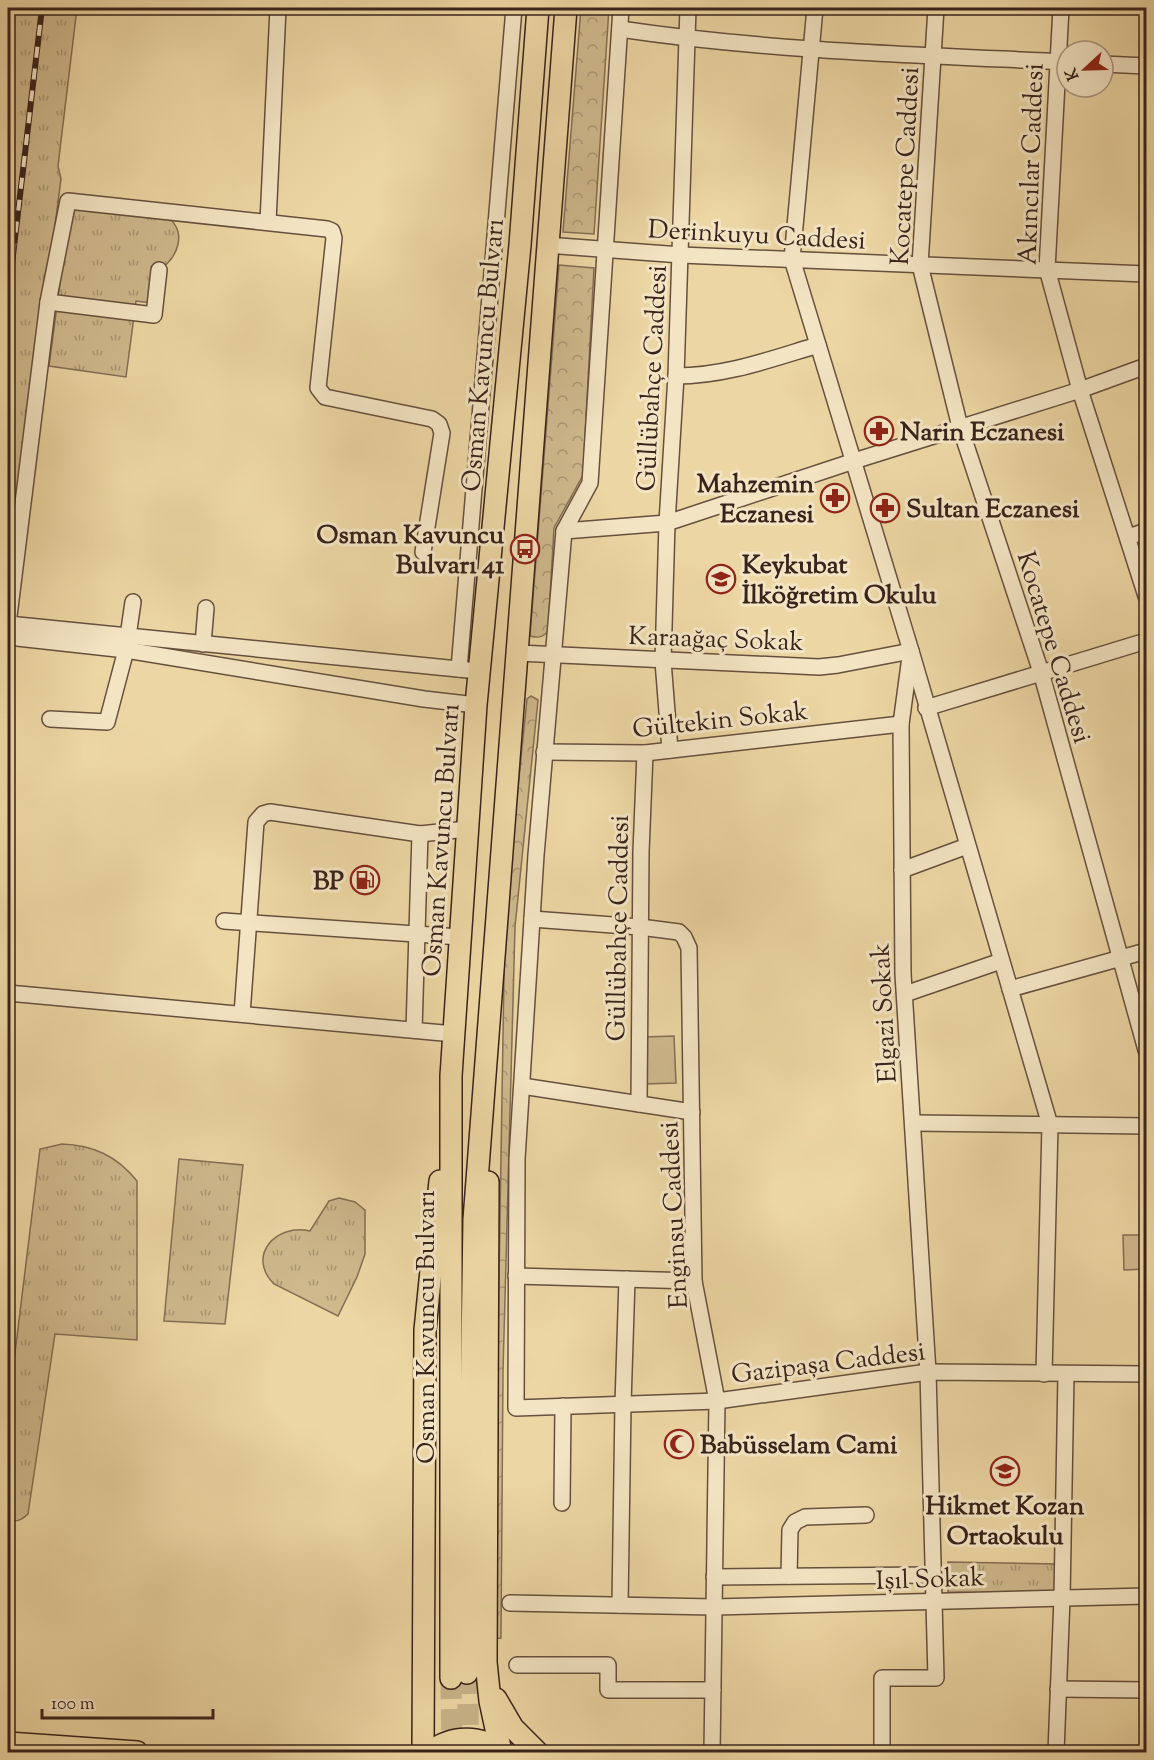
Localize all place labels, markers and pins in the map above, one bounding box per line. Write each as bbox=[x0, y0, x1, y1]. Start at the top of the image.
pharmacy icon: Narin Eczanesi bbox=[863, 415, 895, 447]
place label: Narin Eczanesi bbox=[900, 415, 1065, 452]
place label: Mahzemin Eczanesi bbox=[697, 467, 815, 534]
pharmacy icon: Mahzemin Eczanesi bbox=[819, 482, 851, 514]
pharmacy icon: Sultan Eczanesi bbox=[869, 492, 901, 524]
place label: Sultan Eczanesi bbox=[906, 492, 1080, 529]
place label: Osman Kavuncu Bulvarı 41 bbox=[316, 518, 504, 585]
bus stop icon: Osman Kavuncu Bulvarı 41 bbox=[509, 533, 541, 565]
place label: Keykubat İlköğretim Okulu bbox=[742, 548, 937, 615]
school or university icon: Keykubat İlköğretim Okulu bbox=[705, 563, 737, 595]
place label: BP bbox=[313, 864, 344, 901]
fuel station icon: BP bbox=[349, 864, 381, 896]
mosque icon: Babüsselam Cami bbox=[663, 1428, 695, 1460]
place label: Babüsselam Cami bbox=[700, 1428, 898, 1465]
school or university icon: Hikmet Kozan Ortaokulu bbox=[989, 1455, 1021, 1487]
place label: Hikmet Kozan Ortaokulu bbox=[926, 1489, 1085, 1556]

